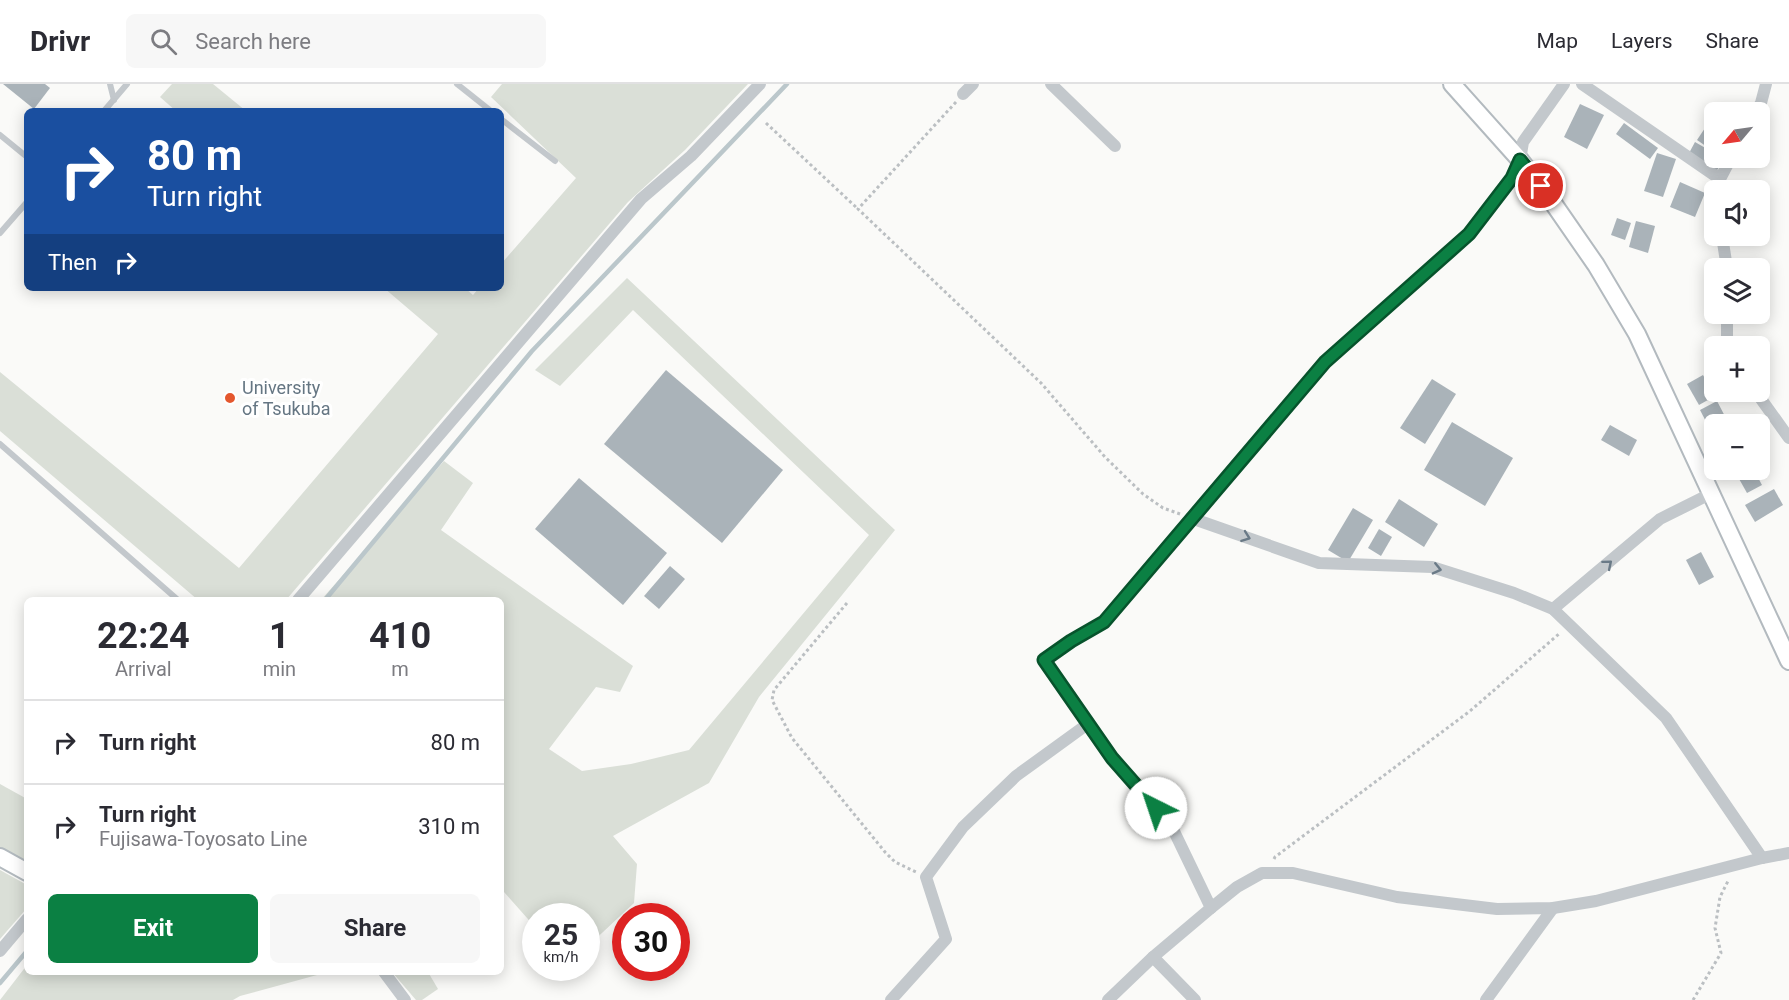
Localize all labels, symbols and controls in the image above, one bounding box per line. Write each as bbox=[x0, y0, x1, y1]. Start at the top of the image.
search box bbox=[126, 14, 546, 68]
text: Drivr bbox=[30, 25, 90, 58]
icon: search bbox=[147, 25, 180, 58]
text: Search here bbox=[195, 29, 311, 54]
text: Map bbox=[1536, 29, 1578, 53]
text: Layers bbox=[1611, 29, 1672, 53]
text: Share bbox=[1705, 29, 1759, 53]
north arrow bbox=[1704, 102, 1770, 168]
map controls bbox=[1704, 102, 1770, 480]
text: 80 m bbox=[147, 131, 242, 180]
icon: right bbox=[48, 132, 126, 210]
pin bbox=[1515, 160, 1566, 211]
icon: arrive bbox=[1524, 169, 1557, 202]
button: sound bbox=[1704, 180, 1770, 246]
text: Turn right bbox=[147, 181, 262, 213]
icon: right bbox=[109, 246, 142, 279]
text: Then bbox=[48, 250, 97, 275]
button: layers bbox=[1704, 258, 1770, 324]
button: + bbox=[1704, 336, 1770, 402]
place label: University of Tsukuba bbox=[242, 377, 331, 419]
marker: University of Tsukuba bbox=[223, 391, 237, 405]
button: − bbox=[1704, 414, 1770, 480]
one-way arrow bbox=[1241, 530, 1251, 543]
one-way arrow bbox=[1601, 560, 1612, 571]
one-way arrow bbox=[1431, 562, 1441, 575]
text: 22:24 bbox=[97, 615, 190, 657]
text: 1 bbox=[269, 615, 290, 657]
text: 410 bbox=[369, 615, 431, 657]
text: Arrival bbox=[115, 657, 172, 681]
text: min bbox=[263, 657, 296, 681]
text: m bbox=[391, 657, 409, 681]
icon: right bbox=[48, 726, 81, 759]
text: Turn right bbox=[99, 730, 196, 755]
text: 80 m bbox=[431, 730, 480, 755]
position arrow bbox=[1124, 776, 1188, 840]
text: Turn right bbox=[99, 802, 196, 827]
icon: right bbox=[48, 810, 81, 843]
text: 310 m bbox=[418, 814, 480, 839]
text: Fujisawa-Toyosato Line bbox=[99, 827, 307, 851]
button: Exit bbox=[48, 894, 258, 963]
button: Share bbox=[270, 894, 480, 963]
speed limit sign: 30 bbox=[612, 903, 690, 981]
text: 25 bbox=[544, 917, 578, 952]
text: km/h bbox=[543, 948, 579, 966]

